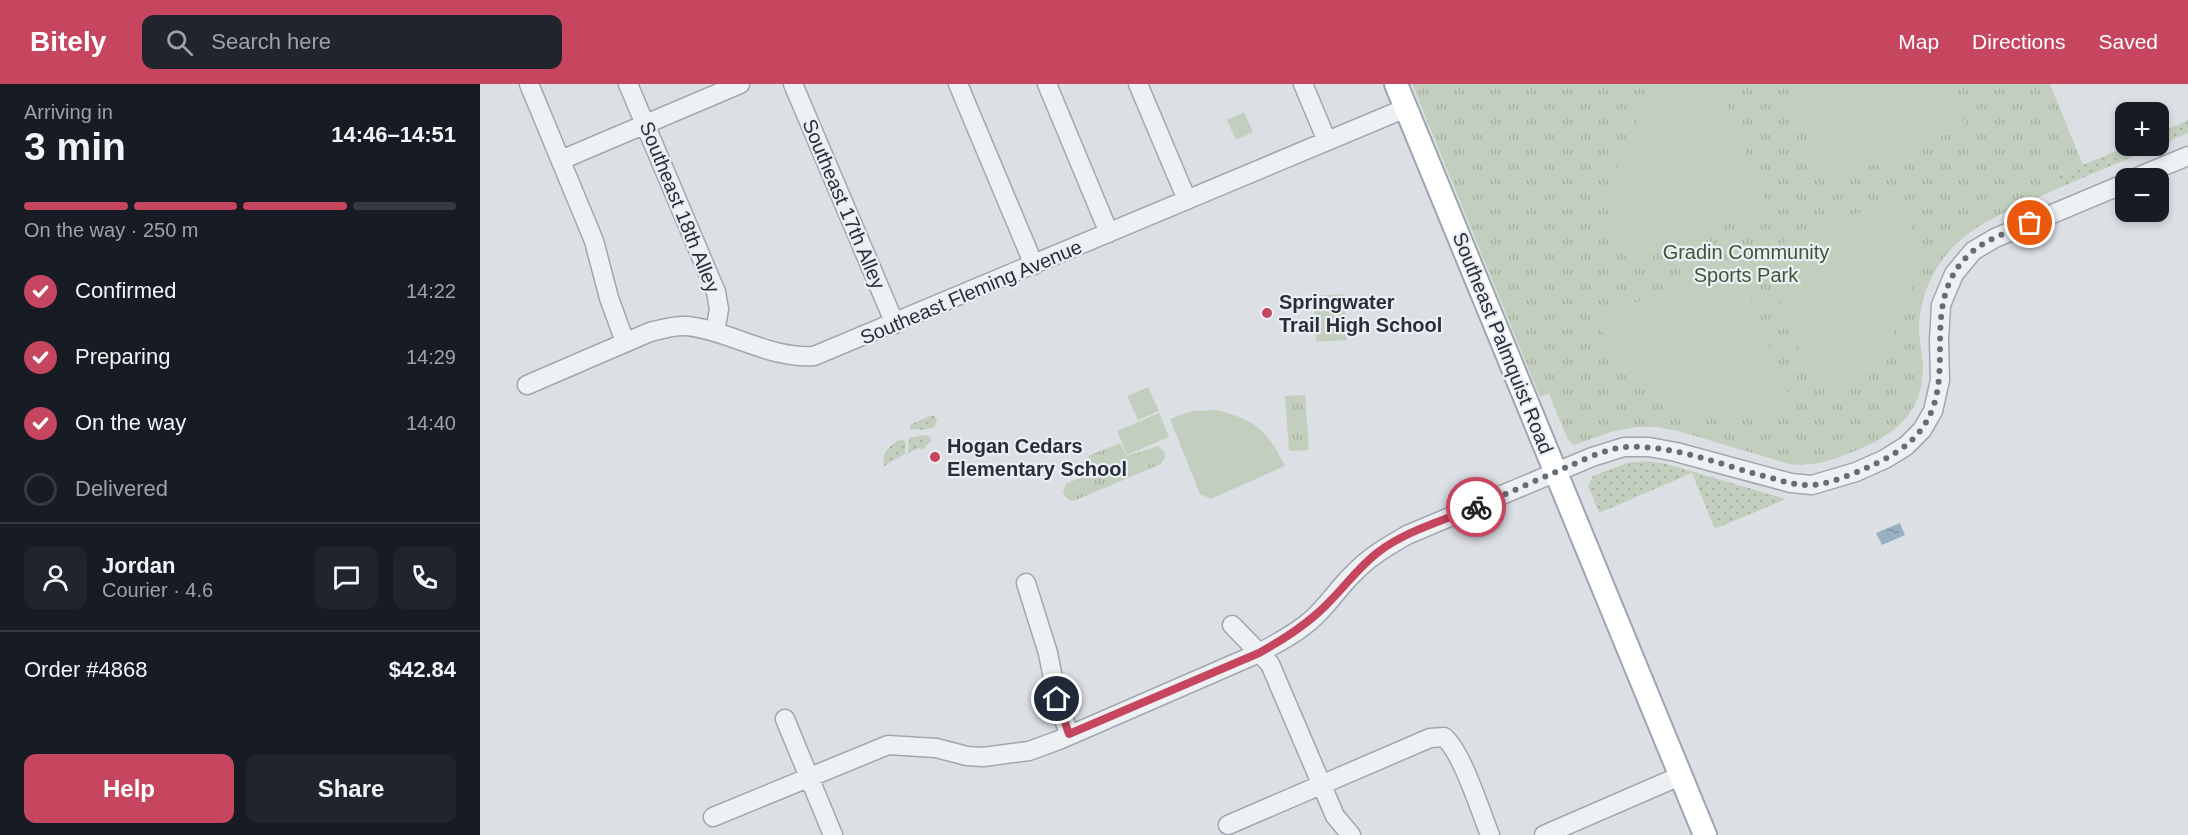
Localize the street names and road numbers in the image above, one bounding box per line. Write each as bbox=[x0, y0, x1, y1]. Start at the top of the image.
street label: Southeast 17th Alley bbox=[798, 116, 890, 292]
street label: Southeast 18th Alley bbox=[636, 118, 724, 296]
street label: Southeast Palmquist Road bbox=[1448, 229, 1558, 457]
street label: Southeast Fleming Avenue bbox=[857, 235, 1085, 349]

